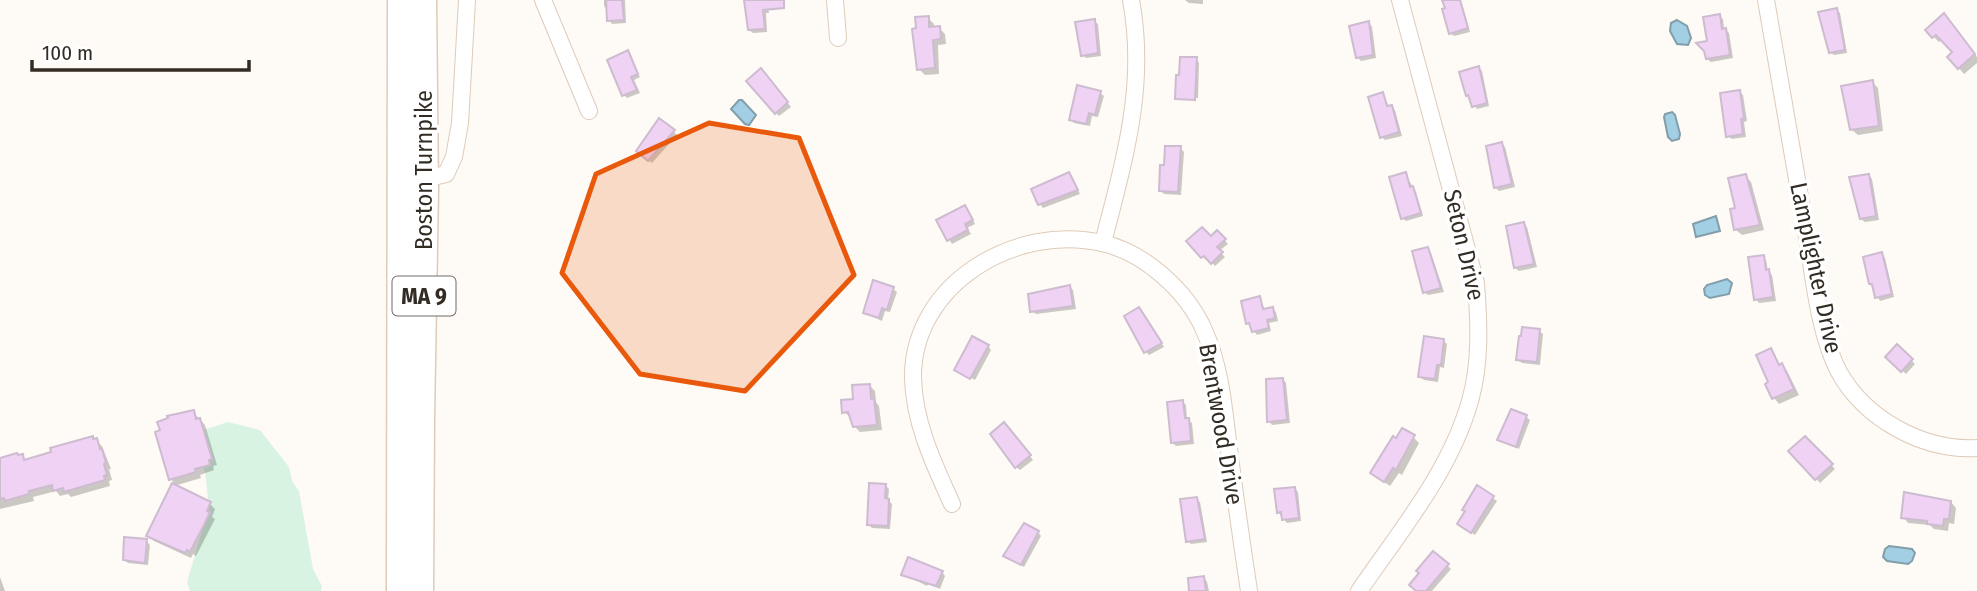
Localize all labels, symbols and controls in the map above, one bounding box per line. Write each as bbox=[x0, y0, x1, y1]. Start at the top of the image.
scale bar bbox=[32, 28, 248, 72]
text: 100 m bbox=[42, 40, 93, 66]
street label: Boston Turnpike bbox=[410, 90, 438, 250]
street label: Lamplighter Drive bbox=[1784, 180, 1848, 356]
street label: Seton Drive bbox=[1438, 187, 1490, 303]
road number: MA 9 bbox=[392, 276, 456, 316]
street label: Brentwood Drive bbox=[1193, 341, 1249, 507]

